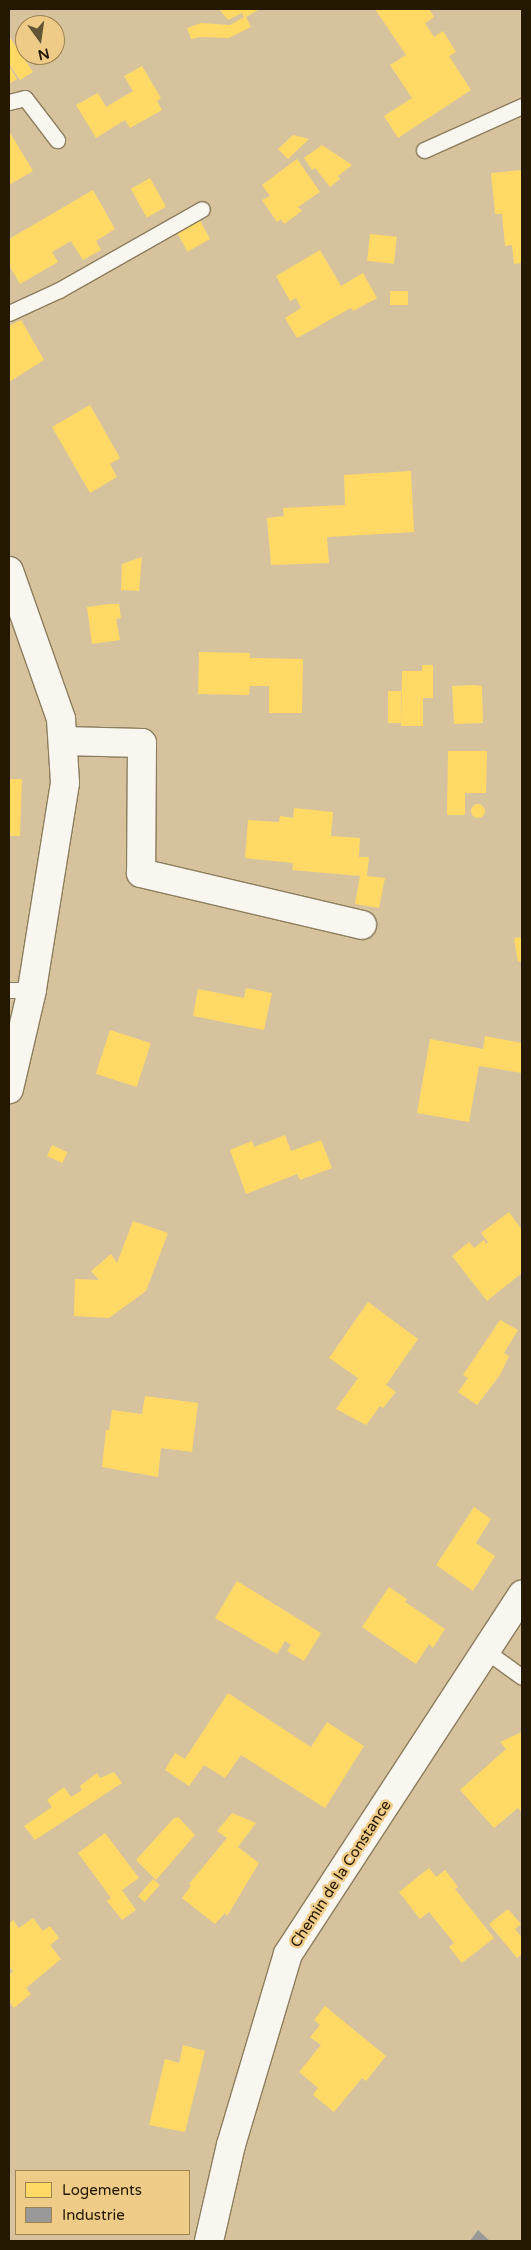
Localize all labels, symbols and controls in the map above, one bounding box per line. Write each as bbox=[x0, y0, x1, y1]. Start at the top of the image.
north arrow bbox=[15, 15, 65, 65]
text: N bbox=[36, 44, 51, 64]
street label: Chemin de la Constance bbox=[287, 1797, 395, 1951]
legend bbox=[15, 2170, 190, 2235]
text: Logements bbox=[62, 2181, 142, 2199]
text: Industrie bbox=[62, 2206, 125, 2224]

